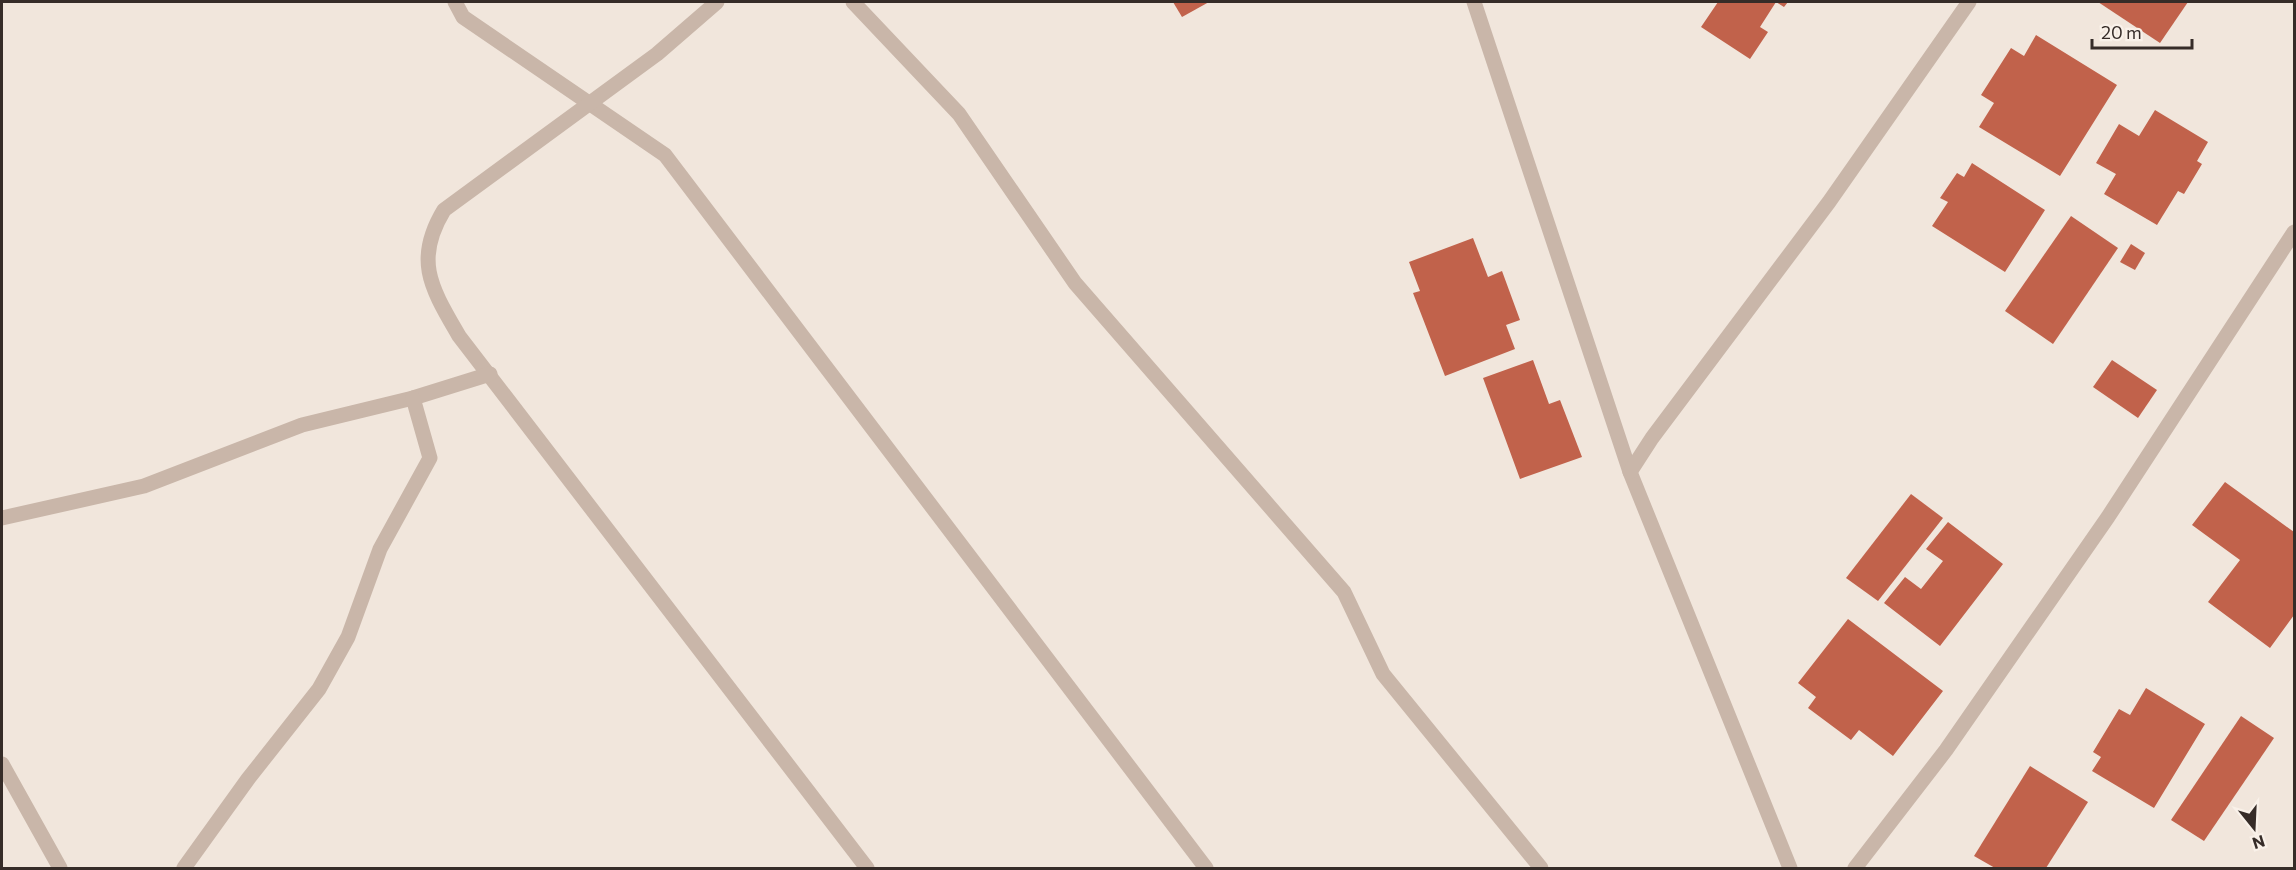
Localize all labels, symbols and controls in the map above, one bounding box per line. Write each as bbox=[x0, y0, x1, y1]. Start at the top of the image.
scale bar bbox=[2092, 12, 2192, 50]
text: 20 m bbox=[2101, 21, 2142, 43]
north arrow bbox=[2224, 798, 2284, 858]
text: N bbox=[2250, 832, 2267, 854]

